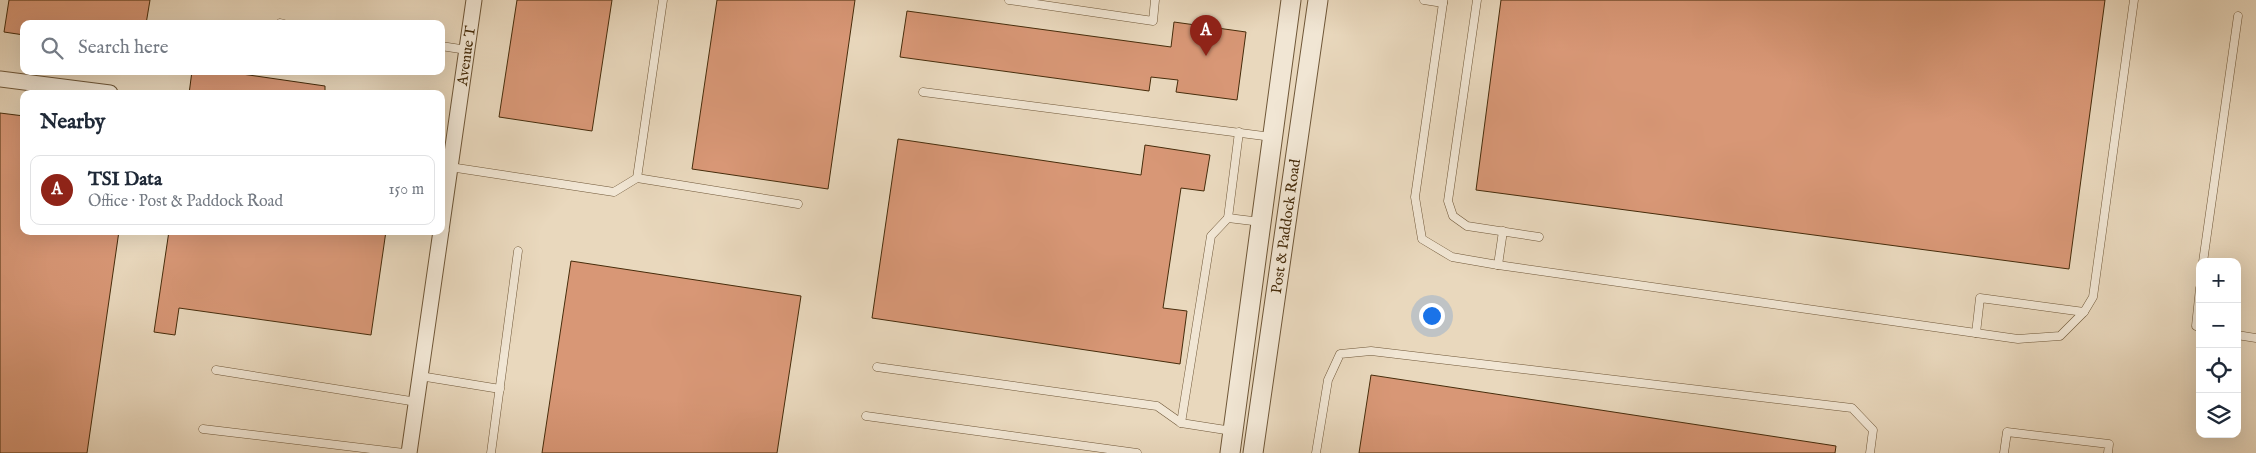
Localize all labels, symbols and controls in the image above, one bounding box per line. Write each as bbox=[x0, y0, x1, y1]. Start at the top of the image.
pin: A bbox=[1190, 15, 1222, 56]
search box bbox=[20, 20, 445, 75]
street label: Avenue T bbox=[453, 25, 480, 88]
icon: search bbox=[38, 34, 66, 62]
text: Search here bbox=[78, 36, 169, 60]
text: Nearby bbox=[40, 109, 105, 136]
street label: Post & Paddock Road bbox=[1267, 157, 1305, 295]
text: TSI Data bbox=[88, 168, 162, 192]
text: A bbox=[52, 180, 62, 200]
text: 150 m bbox=[389, 180, 424, 200]
text: Office · Post & Paddock Road bbox=[88, 192, 283, 212]
map controls bbox=[2196, 258, 2241, 438]
button: + bbox=[2196, 258, 2241, 303]
your location bbox=[1419, 303, 1445, 329]
button: − bbox=[2196, 303, 2241, 348]
button: locate bbox=[2196, 348, 2241, 393]
button: layers bbox=[2196, 393, 2241, 438]

